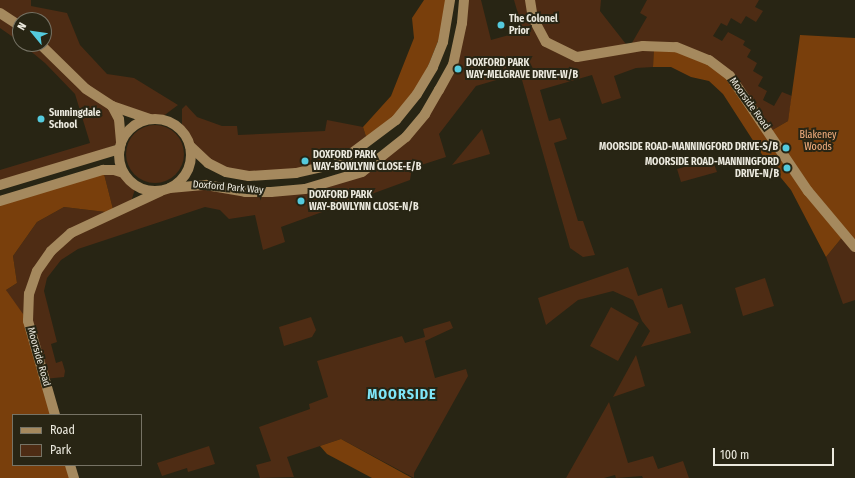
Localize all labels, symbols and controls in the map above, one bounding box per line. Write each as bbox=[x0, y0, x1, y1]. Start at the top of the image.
north arrow bbox=[12, 12, 52, 52]
place label: The Colonel Prior bbox=[509, 13, 558, 36]
text: N bbox=[15, 20, 29, 32]
marker: The Colonel Prior bbox=[496, 20, 506, 30]
place label: DOXFORD PARK WAY-MELGRAVE DRIVE-W/B bbox=[466, 57, 578, 80]
marker: DOXFORD PARK WAY-MELGRAVE DRIVE-W/B bbox=[453, 64, 463, 74]
street label: Moorside Road bbox=[726, 76, 772, 132]
place label: Sunningdale School bbox=[49, 107, 101, 130]
marker: Sunningdale School bbox=[36, 114, 46, 124]
park label: Blakeney Woods bbox=[799, 129, 837, 152]
place label: MOORSIDE ROAD-MANNINGFORD DRIVE-S/B bbox=[599, 142, 778, 154]
marker: MOORSIDE ROAD-MANNINGFORD DRIVE-S/B bbox=[781, 143, 791, 153]
place label: DOXFORD PARK WAY-BOWLYNN CLOSE-E/B bbox=[313, 149, 421, 172]
marker: DOXFORD PARK WAY-BOWLYNN CLOSE-E/B bbox=[300, 156, 310, 166]
place label: MOORSIDE ROAD-MANNINGFORD DRIVE-N/B bbox=[645, 156, 779, 180]
marker: MOORSIDE ROAD-MANNINGFORD DRIVE-N/B bbox=[782, 163, 792, 173]
street label: Doxford Park Way bbox=[192, 179, 264, 197]
place label: DOXFORD PARK WAY-BOWLYNN CLOSE-N/B bbox=[309, 189, 419, 212]
marker: DOXFORD PARK WAY-BOWLYNN CLOSE-N/B bbox=[296, 196, 306, 206]
street label: Moorside Road bbox=[24, 326, 52, 388]
district label: MOORSIDE bbox=[367, 387, 437, 403]
legend bbox=[12, 414, 142, 466]
text: Road bbox=[50, 423, 75, 437]
scale bar bbox=[715, 440, 836, 466]
text: Park bbox=[50, 443, 71, 457]
text: 100 m bbox=[720, 448, 749, 462]

